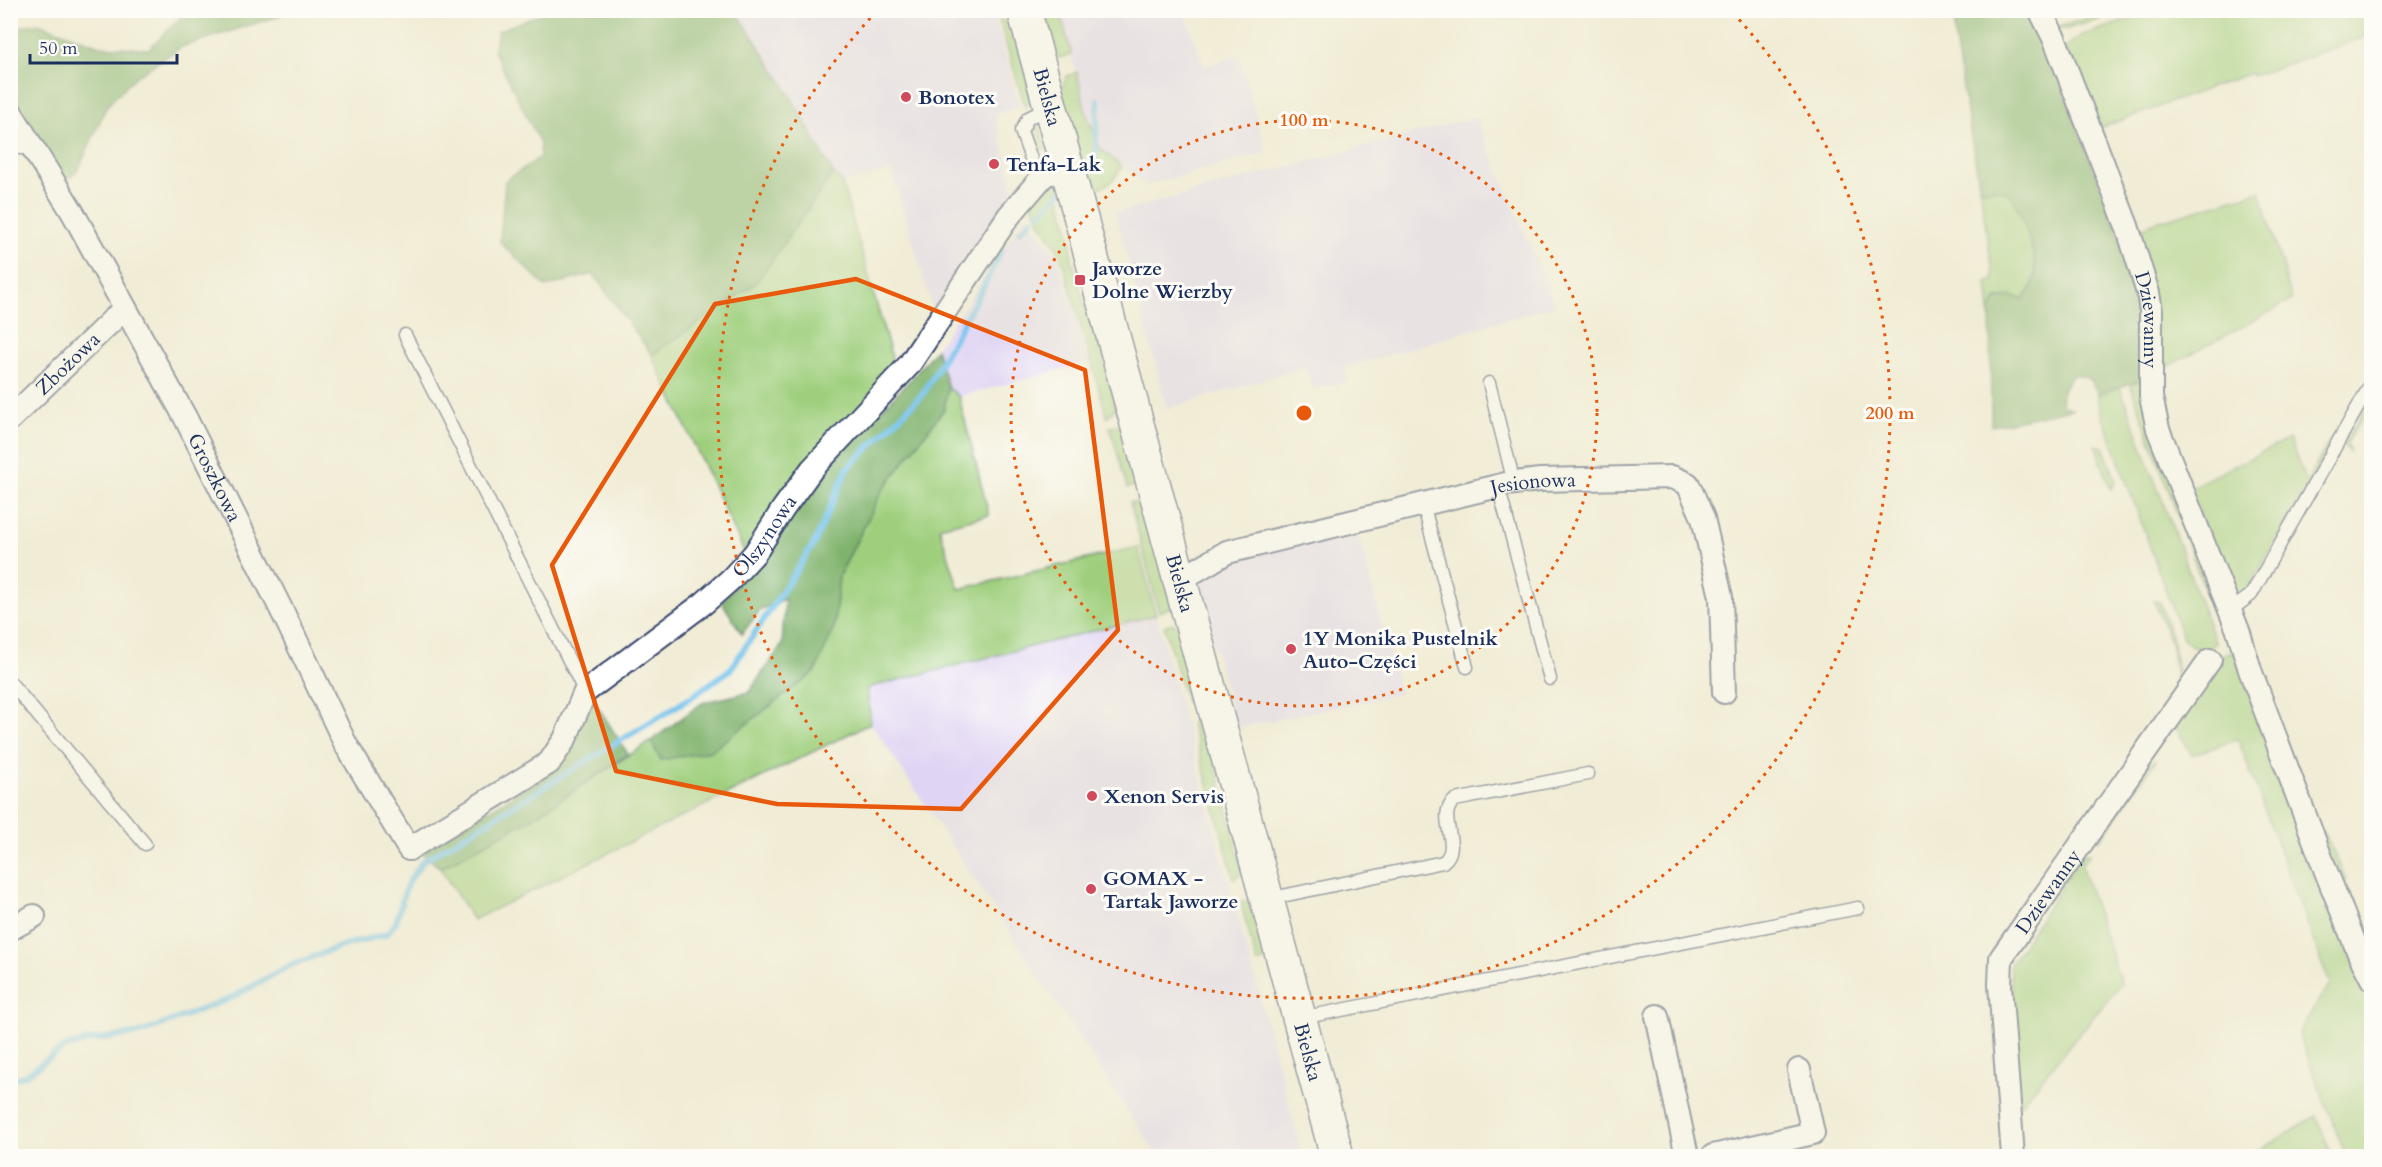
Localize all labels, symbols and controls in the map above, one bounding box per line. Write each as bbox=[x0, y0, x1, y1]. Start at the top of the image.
scale bar bbox=[30, 27, 177, 65]
text: 50 m bbox=[39, 36, 78, 61]
street label: Bielska bbox=[1027, 65, 1069, 129]
place label: Bonotex bbox=[918, 84, 996, 111]
marker: Bonotex bbox=[899, 90, 913, 104]
text: 100 m bbox=[1279, 108, 1329, 133]
place label: Tenfa-Lak bbox=[1006, 151, 1102, 178]
marker: Tenfa-Lak bbox=[987, 157, 1001, 171]
place label: Jaworze Dolne Wierzby bbox=[1089, 255, 1234, 305]
street label: Dziewanny bbox=[2128, 268, 2165, 369]
marker: Jaworze Dolne Wierzby bbox=[1073, 273, 1087, 287]
street label: Zbożowa bbox=[29, 326, 106, 401]
text: 200 m bbox=[1865, 401, 1915, 426]
centre of rings bbox=[1294, 403, 1314, 423]
street label: Groszkowa bbox=[182, 428, 249, 526]
street label: Jesionowa bbox=[1485, 466, 1576, 502]
street label: Olszynowa bbox=[726, 489, 803, 583]
street label: Bielska bbox=[1160, 551, 1201, 616]
place label: 1Y Monika Pustelnik Auto-Części bbox=[1303, 625, 1499, 675]
marker: 1Y Monika Pustelnik Auto-Części bbox=[1284, 642, 1298, 656]
place label: Xenon Servis bbox=[1104, 783, 1224, 810]
marker: Xenon Servis bbox=[1085, 789, 1099, 803]
street label: Dziewanny bbox=[2009, 843, 2087, 939]
place label: GOMAX - Tartak Jaworze bbox=[1103, 865, 1238, 915]
marker: GOMAX - Tartak Jaworze bbox=[1084, 882, 1098, 896]
street label: Bielska bbox=[1288, 1020, 1329, 1084]

